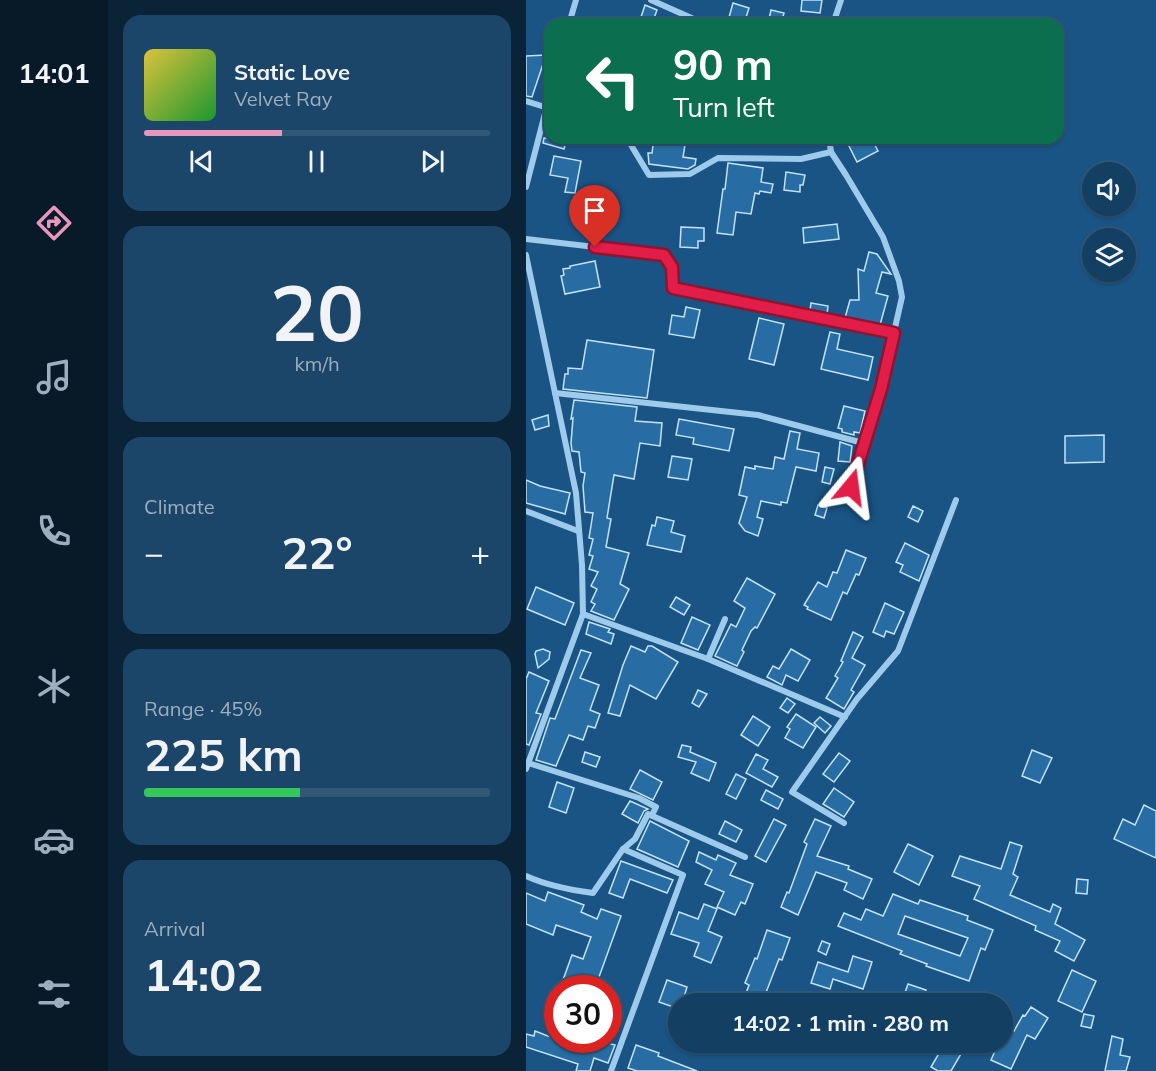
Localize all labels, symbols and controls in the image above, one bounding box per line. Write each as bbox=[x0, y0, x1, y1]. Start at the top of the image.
text: 90 m bbox=[673, 38, 773, 91]
icon: left bbox=[574, 42, 652, 120]
text: 14:01 bbox=[18, 56, 90, 90]
text: Static Love bbox=[234, 58, 350, 86]
text: Velvet Ray bbox=[234, 86, 332, 111]
text: Turn left bbox=[673, 90, 775, 124]
icon: previous bbox=[185, 145, 218, 178]
icon: pause bbox=[300, 145, 333, 178]
icon: next bbox=[416, 145, 449, 178]
map controls bbox=[1082, 162, 1136, 282]
button: sound bbox=[1082, 162, 1136, 216]
pin bbox=[569, 185, 620, 247]
icon: arrive bbox=[578, 194, 611, 227]
icon: directions bbox=[33, 202, 75, 244]
button: layers bbox=[1082, 228, 1136, 282]
text: 20 bbox=[270, 263, 364, 361]
text: km/h bbox=[294, 351, 340, 376]
icon: music bbox=[33, 356, 75, 398]
position arrow bbox=[819, 455, 883, 519]
text: Climate bbox=[144, 494, 215, 519]
icon: phone bbox=[33, 510, 75, 552]
text: 22° bbox=[281, 524, 353, 580]
text: − bbox=[144, 532, 164, 573]
text: + bbox=[470, 532, 490, 573]
icon: climate bbox=[33, 665, 75, 707]
text: Range · 45% bbox=[144, 696, 262, 721]
text: 225 km bbox=[144, 726, 303, 782]
icon: car bbox=[33, 819, 75, 861]
text: Arrival bbox=[144, 916, 205, 941]
text: 14:02 bbox=[144, 946, 263, 1002]
icon: filters bbox=[33, 973, 75, 1015]
speed limit sign: 30 bbox=[544, 975, 622, 1053]
text: 14:02 · 1 min · 280 m bbox=[732, 1009, 949, 1037]

